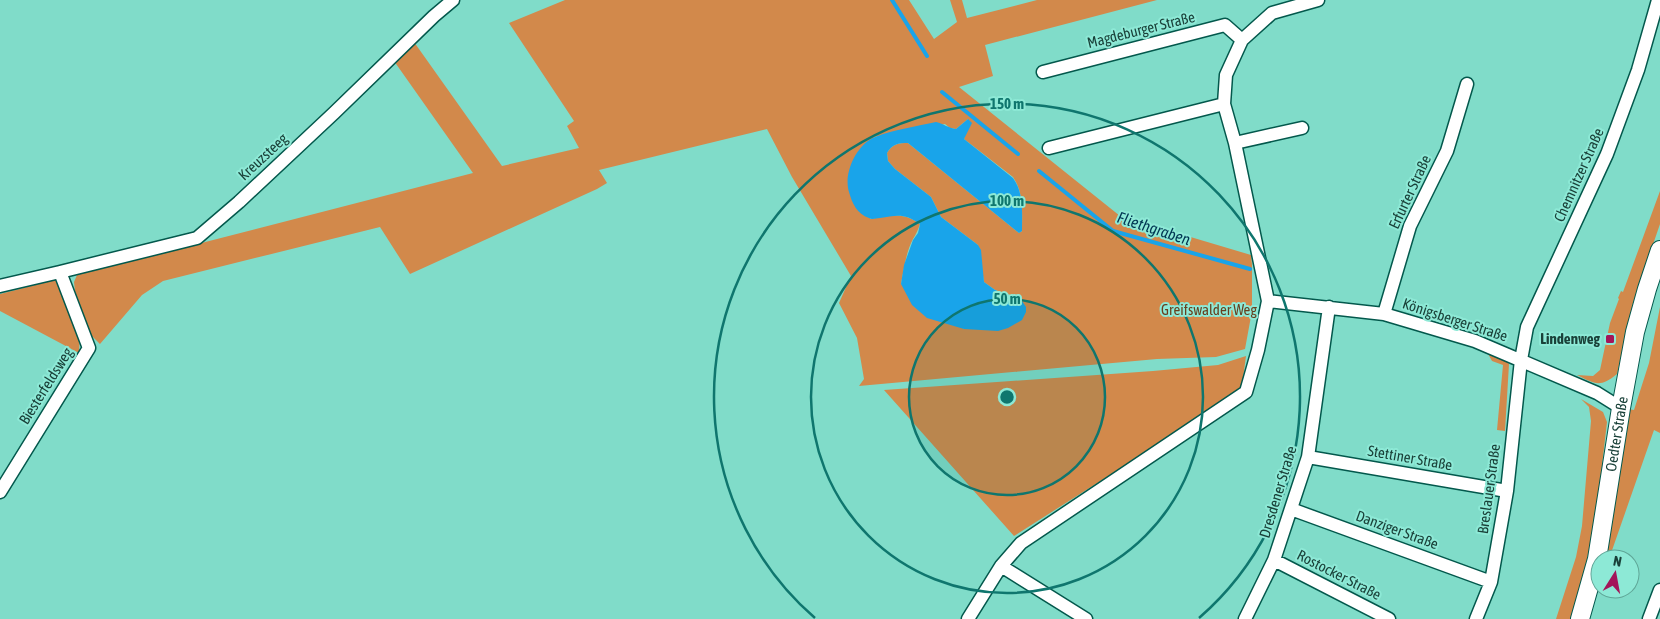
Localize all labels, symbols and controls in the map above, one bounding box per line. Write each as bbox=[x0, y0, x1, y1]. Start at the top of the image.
street label: Magdeburger Straße bbox=[1085, 8, 1197, 51]
text: 150 m bbox=[990, 95, 1024, 112]
street label: Chemnitzer Straße bbox=[1550, 125, 1607, 224]
street label: Kreuzsteeg bbox=[235, 129, 291, 184]
street label: Erfurter Straße bbox=[1385, 152, 1434, 231]
text: 100 m bbox=[990, 192, 1024, 209]
water label: Fliethgraben bbox=[1115, 208, 1193, 249]
text: 50 m bbox=[994, 290, 1021, 307]
street label: Königsberger Straße bbox=[1400, 295, 1510, 345]
park label: Greifswalder Weg bbox=[1161, 301, 1257, 318]
place label: Lindenweg bbox=[1540, 330, 1601, 347]
marker: Lindenweg bbox=[1604, 333, 1616, 345]
street label: Biesterfeldsweg bbox=[15, 344, 76, 427]
centre of rings bbox=[998, 388, 1016, 406]
street label: Oedter Straße bbox=[1602, 395, 1631, 473]
street label: Stettiner Straße bbox=[1366, 442, 1454, 473]
street label: Breslauer Straße bbox=[1474, 443, 1503, 535]
street label: Dresdener Straße bbox=[1256, 444, 1300, 540]
street label: Danziger Straße bbox=[1354, 507, 1441, 552]
street label: Rostocker Straße bbox=[1294, 546, 1384, 603]
north arrow bbox=[1590, 549, 1640, 599]
text: N bbox=[1612, 553, 1623, 570]

